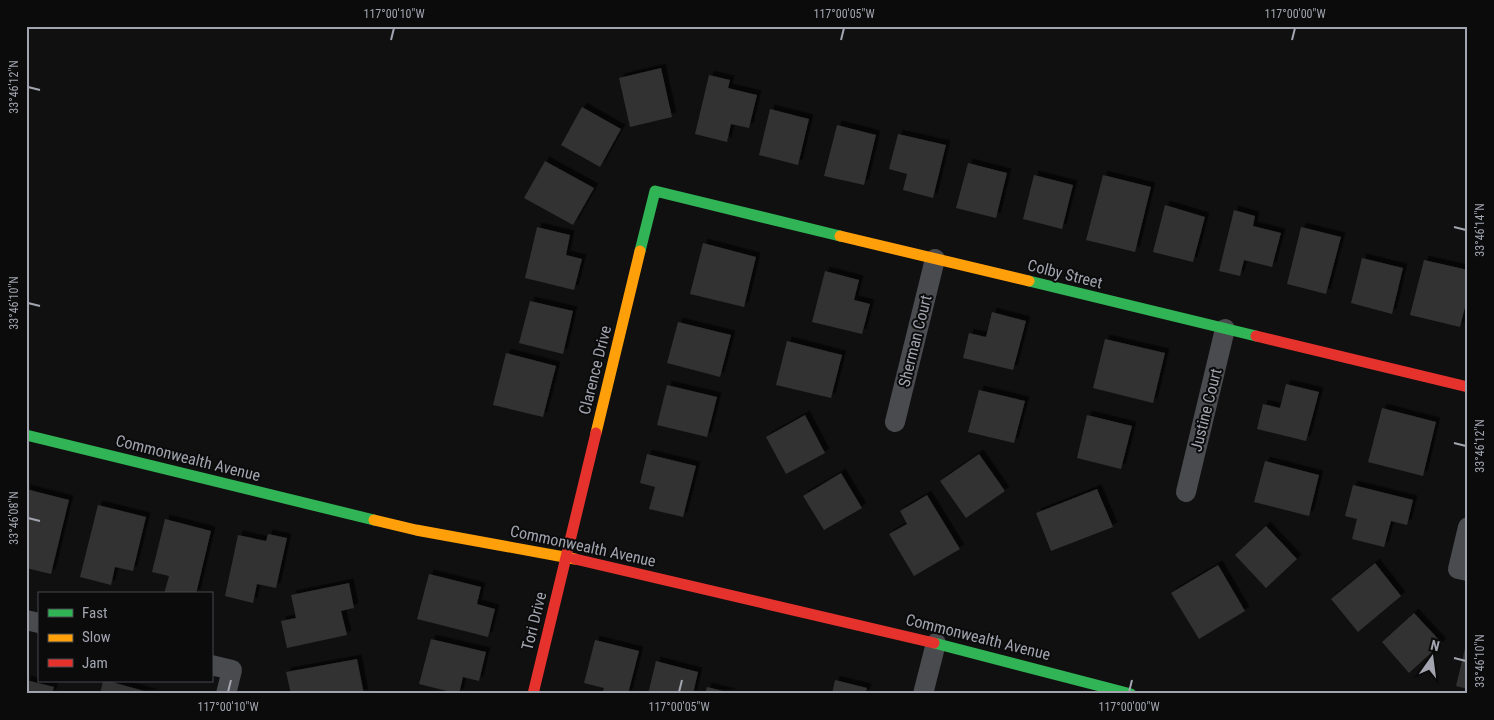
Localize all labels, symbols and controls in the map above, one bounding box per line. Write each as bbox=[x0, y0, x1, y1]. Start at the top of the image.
text: 117°00'10"W bbox=[363, 7, 425, 21]
text: 117°00'05"W bbox=[813, 7, 875, 21]
text: 117°00'00"W bbox=[1264, 7, 1326, 21]
text: 33°46'12"N bbox=[7, 60, 21, 114]
text: 33°46'14"N bbox=[1473, 203, 1487, 257]
street label: Colby Street bbox=[1026, 256, 1105, 293]
text: 33°46'10"N bbox=[7, 276, 21, 330]
street label: Sherman Court bbox=[894, 293, 936, 389]
street label: Clarence Drive bbox=[575, 324, 615, 416]
street label: Justine Court bbox=[1187, 366, 1226, 454]
text: 33°46'12"N bbox=[1473, 419, 1487, 473]
street label: Commonwealth Avenue bbox=[114, 431, 262, 485]
text: 33°46'08"N bbox=[7, 491, 21, 545]
street label: Commonwealth Avenue bbox=[508, 521, 658, 571]
street label: Tori Drive bbox=[518, 590, 550, 652]
legend bbox=[38, 592, 212, 682]
text: Fast bbox=[82, 604, 107, 622]
street label: Commonwealth Avenue bbox=[904, 610, 1052, 664]
text: Slow bbox=[82, 628, 111, 646]
north arrow bbox=[1406, 632, 1456, 682]
text: 33°46'10"N bbox=[1473, 634, 1487, 688]
text: N bbox=[1429, 637, 1441, 654]
text: Jam bbox=[82, 654, 108, 672]
text: 117°00'10"W bbox=[197, 700, 259, 714]
text: 117°00'05"W bbox=[648, 700, 710, 714]
text: 117°00'00"W bbox=[1098, 700, 1160, 714]

